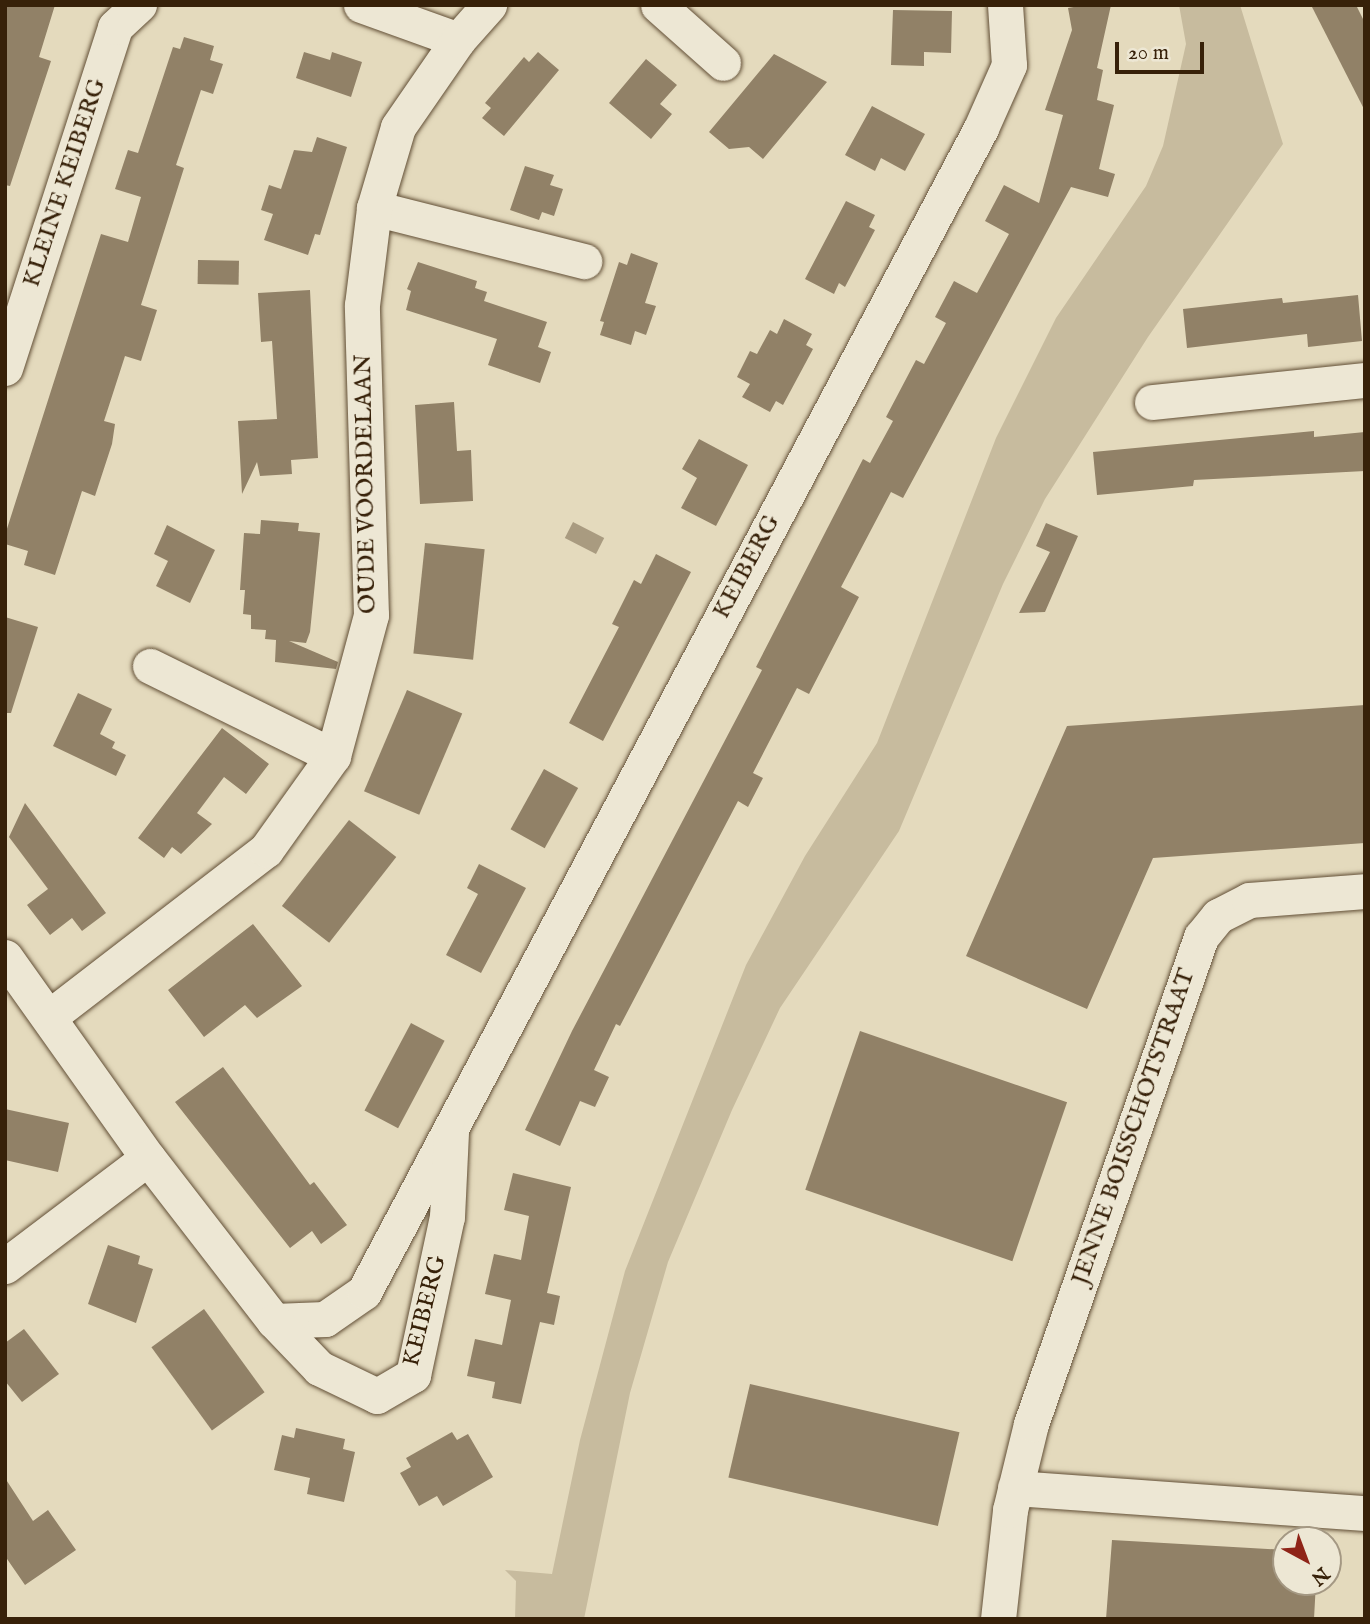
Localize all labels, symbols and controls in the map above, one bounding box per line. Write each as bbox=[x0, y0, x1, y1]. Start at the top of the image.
scale bar bbox=[1118, 28, 1207, 72]
text: 20 m bbox=[1128, 40, 1169, 67]
street label: KLEINE KEIBERG bbox=[18, 75, 112, 291]
street label: OUDE VOORDELAAN bbox=[349, 354, 383, 614]
street label: KEIBERG bbox=[708, 510, 786, 624]
street label: JENNE BOISSCHOTSTRAAT bbox=[1066, 965, 1202, 1289]
street label: KEIBERG bbox=[397, 1252, 453, 1370]
north arrow bbox=[1272, 1526, 1342, 1596]
text: N bbox=[1305, 1561, 1334, 1590]

